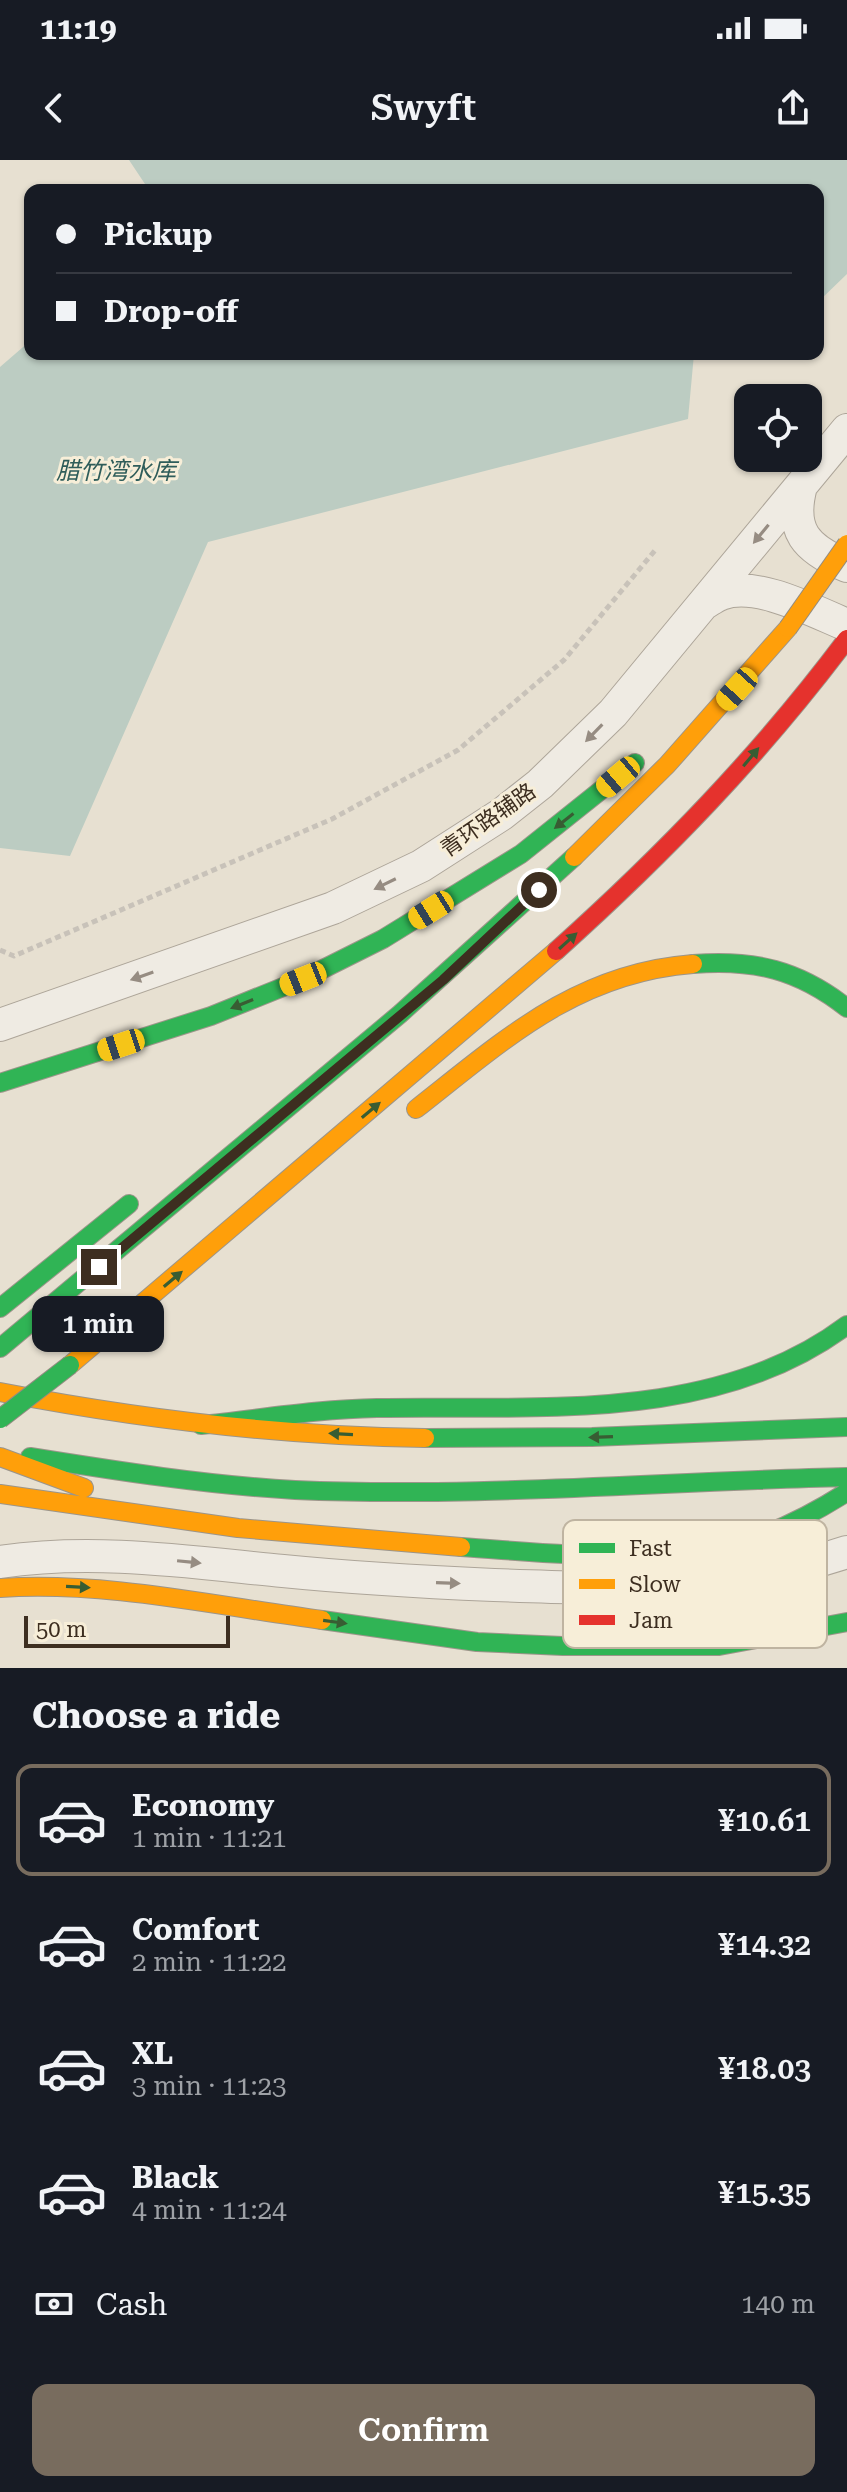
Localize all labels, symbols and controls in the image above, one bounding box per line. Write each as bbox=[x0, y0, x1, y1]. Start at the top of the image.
text: 11:19 bbox=[40, 11, 117, 46]
icon: back bbox=[32, 86, 76, 130]
icon: share bbox=[771, 86, 815, 130]
text: Swyft bbox=[371, 87, 476, 129]
text: Pickup bbox=[104, 217, 212, 252]
text: Drop-off bbox=[104, 294, 238, 329]
map controls bbox=[734, 384, 822, 472]
button: locate bbox=[734, 384, 822, 472]
water label: 腊竹湾水库 bbox=[56, 457, 180, 485]
one-way arrow bbox=[753, 523, 770, 543]
car bbox=[712, 663, 762, 715]
one-way arrow bbox=[585, 723, 604, 742]
one-way arrow bbox=[742, 747, 759, 767]
car bbox=[592, 752, 644, 802]
street label: 青环路辅路 bbox=[436, 778, 540, 862]
one-way arrow bbox=[554, 812, 574, 828]
route start bbox=[521, 872, 557, 908]
one-way arrow bbox=[373, 877, 396, 891]
car bbox=[404, 887, 458, 933]
one-way arrow bbox=[558, 933, 578, 950]
car bbox=[276, 959, 330, 999]
one-way arrow bbox=[129, 970, 153, 982]
one-way arrow bbox=[230, 997, 254, 1010]
car bbox=[94, 1026, 148, 1064]
one-way arrow bbox=[361, 1102, 381, 1120]
route end bbox=[81, 1249, 117, 1285]
one-way arrow bbox=[162, 1271, 182, 1288]
callout: 1 min bbox=[33, 1295, 165, 1351]
text: 1 min bbox=[62, 1309, 134, 1339]
one-way arrow bbox=[328, 1427, 353, 1440]
one-way arrow bbox=[588, 1430, 613, 1443]
legend bbox=[563, 1520, 827, 1648]
text: Fast bbox=[629, 1536, 672, 1561]
one-way arrow bbox=[177, 1555, 202, 1568]
text: Slow bbox=[629, 1572, 682, 1597]
one-way arrow bbox=[436, 1576, 461, 1589]
one-way arrow bbox=[66, 1581, 91, 1594]
text: Jam bbox=[629, 1608, 673, 1633]
scale bar bbox=[24, 1612, 230, 1648]
one-way arrow bbox=[323, 1616, 348, 1629]
text: 50 m bbox=[36, 1617, 86, 1642]
text: Choose a ride bbox=[32, 1695, 280, 1737]
icon: car bbox=[36, 1784, 108, 1856]
text: Economy bbox=[132, 1788, 274, 1823]
text: ¥10.61 bbox=[718, 1803, 811, 1838]
text: 1 min · 11:21 bbox=[132, 1823, 287, 1853]
icon: car bbox=[36, 1908, 108, 1980]
text: Comfort bbox=[132, 1912, 259, 1947]
text: ¥14.32 bbox=[718, 1927, 811, 1962]
text: 2 min · 11:22 bbox=[132, 1947, 287, 1977]
icon: car bbox=[36, 2032, 108, 2104]
text: XL bbox=[132, 2036, 173, 2071]
text: ¥18.03 bbox=[718, 2051, 811, 2086]
text: 3 min · 11:23 bbox=[132, 2071, 287, 2101]
icon: car bbox=[36, 2156, 108, 2228]
text: Black bbox=[132, 2160, 219, 2195]
text: ¥15.35 bbox=[718, 2175, 811, 2210]
text: 4 min · 11:24 bbox=[132, 2195, 287, 2225]
icon: cash bbox=[32, 2282, 76, 2326]
text: Cash bbox=[96, 2287, 167, 2322]
text: 140 m bbox=[741, 2289, 815, 2319]
button: Confirm bbox=[32, 2384, 815, 2476]

